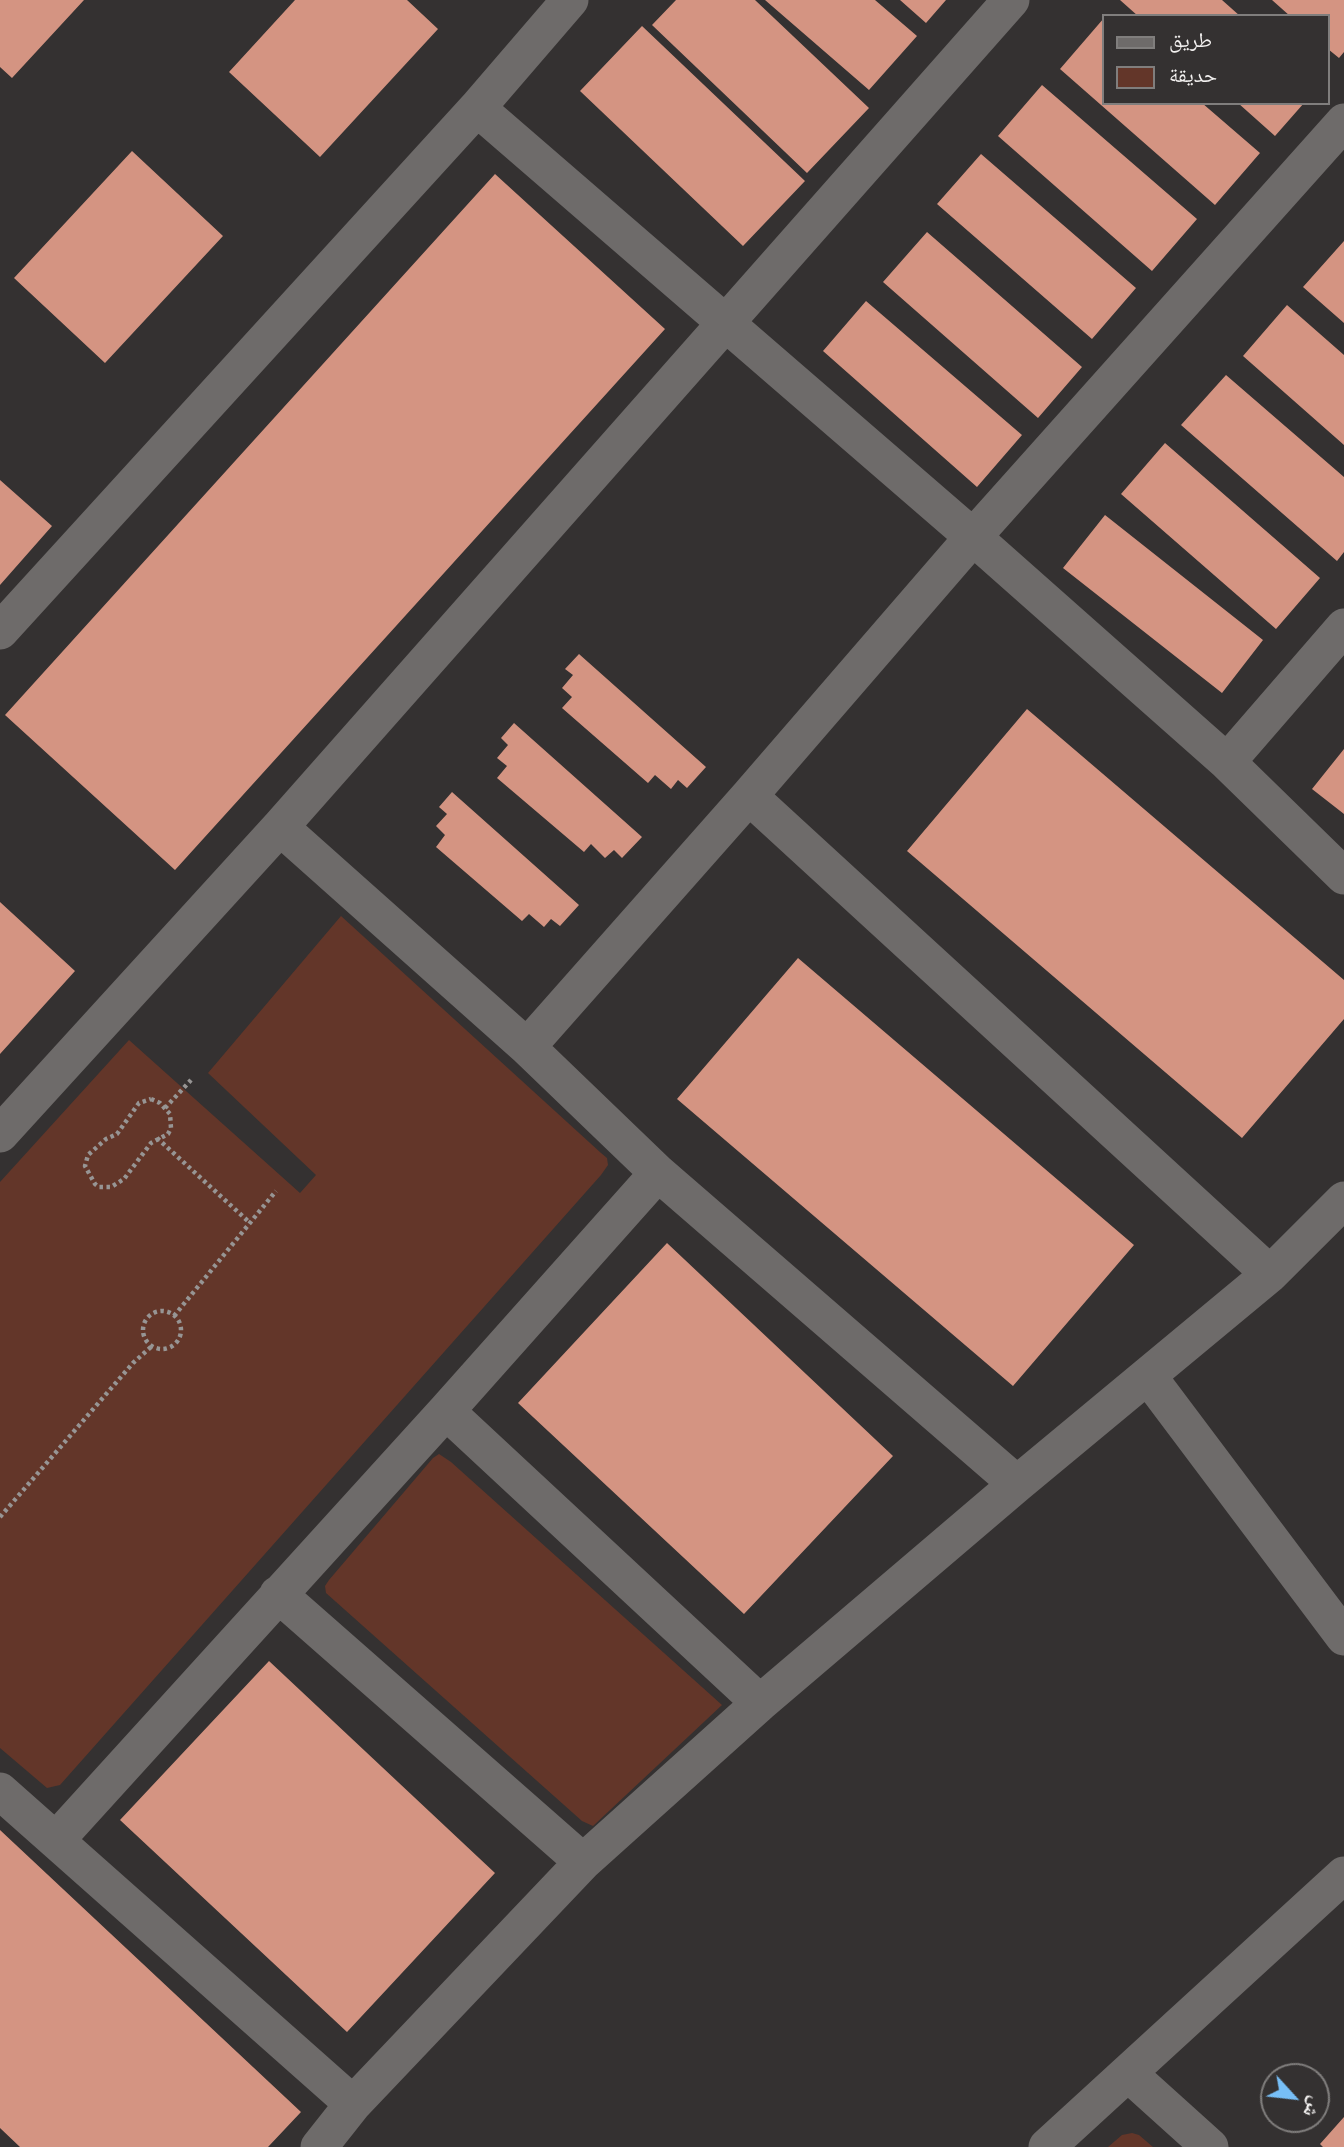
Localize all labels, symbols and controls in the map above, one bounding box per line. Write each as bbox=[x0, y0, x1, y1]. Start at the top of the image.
legend bbox=[1102, 14, 1330, 105]
text: طريق bbox=[1169, 28, 1212, 53]
text: حديقة bbox=[1169, 63, 1217, 88]
north arrow bbox=[1260, 2063, 1330, 2133]
text: ش bbox=[1298, 2093, 1327, 2121]

